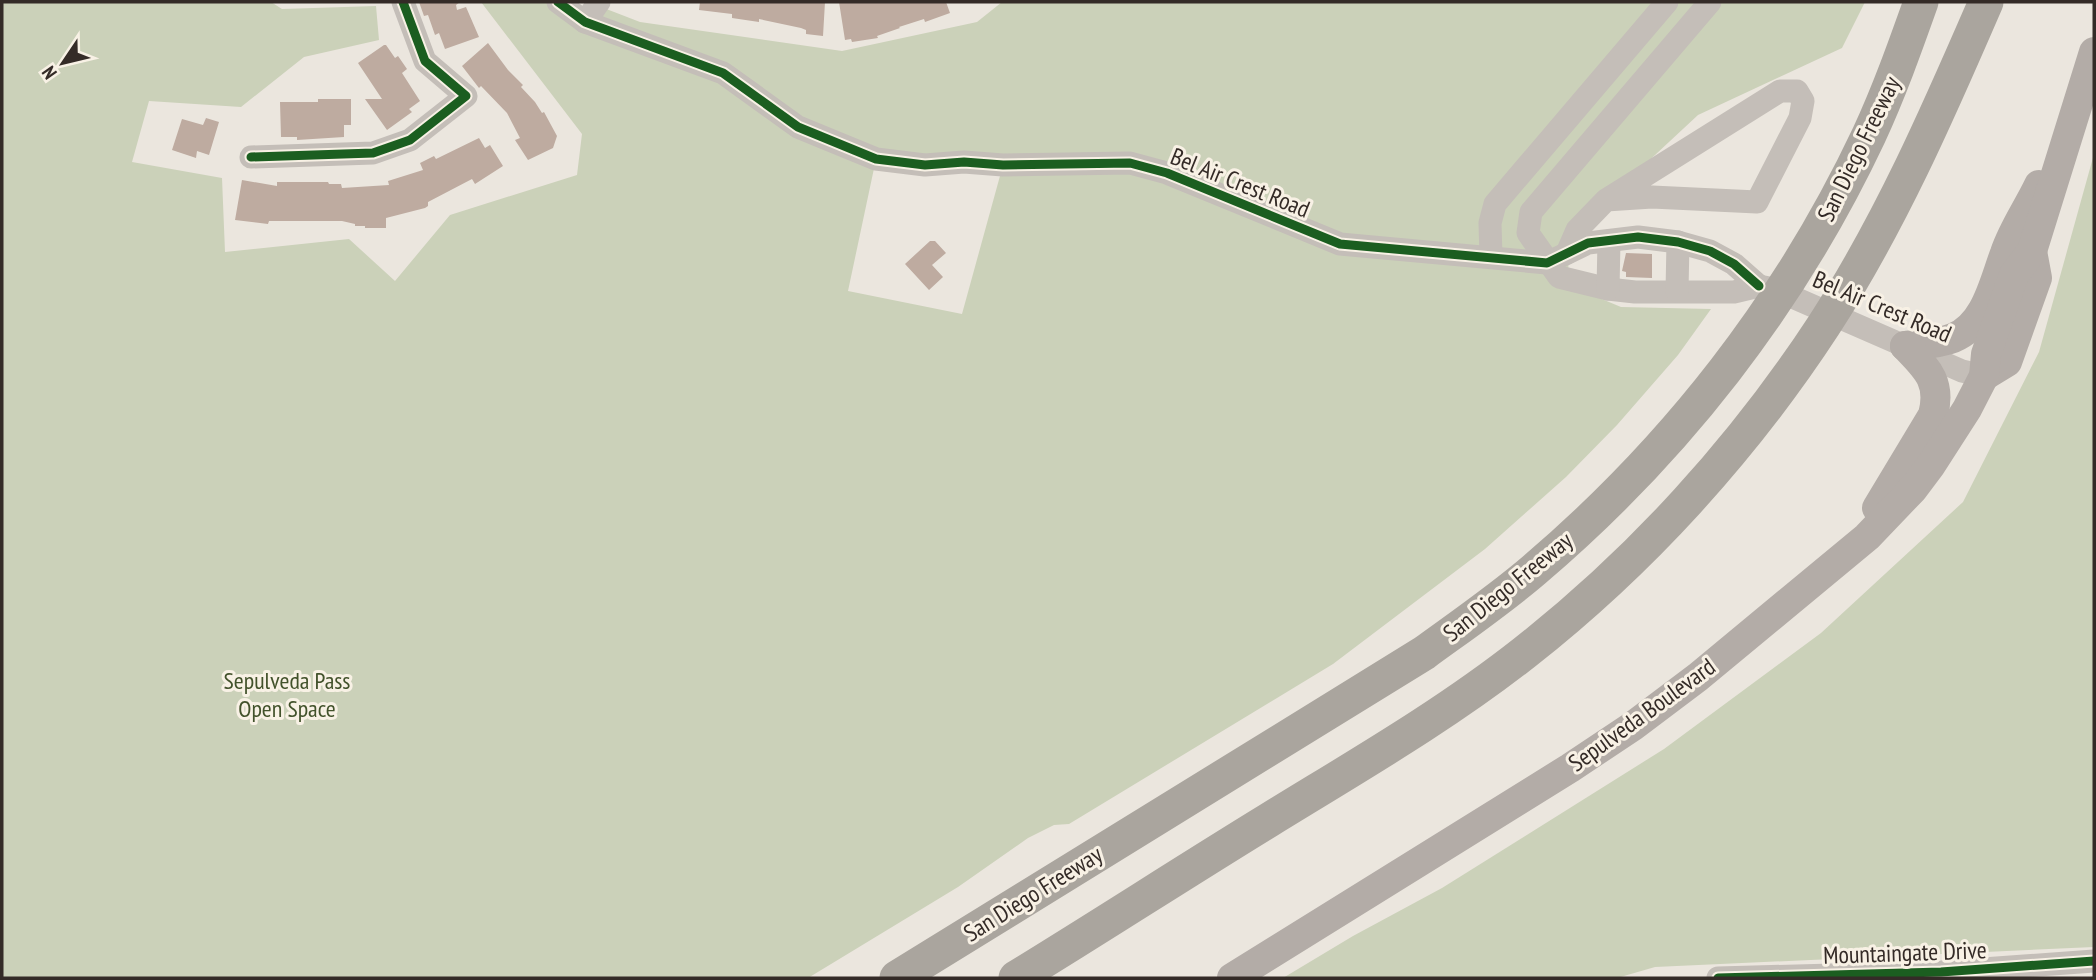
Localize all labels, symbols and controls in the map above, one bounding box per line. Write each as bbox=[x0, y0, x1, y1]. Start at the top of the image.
north arrow bbox=[28, 28, 98, 98]
text: N bbox=[36, 62, 62, 84]
street label: San Diego Freeway bbox=[1810, 71, 1907, 226]
street label: Bel Air Crest Road bbox=[1166, 141, 1314, 225]
street label: Bel Air Crest Road bbox=[1808, 263, 1956, 350]
street label: San Diego Freeway bbox=[1437, 525, 1579, 648]
street label: Sepulveda Boulevard bbox=[1562, 651, 1721, 778]
park label: Sepulveda Pass Open Space bbox=[224, 665, 350, 724]
street label: San Diego Freeway bbox=[958, 839, 1108, 948]
street label: Mountaingate Drive bbox=[1823, 934, 1987, 971]

